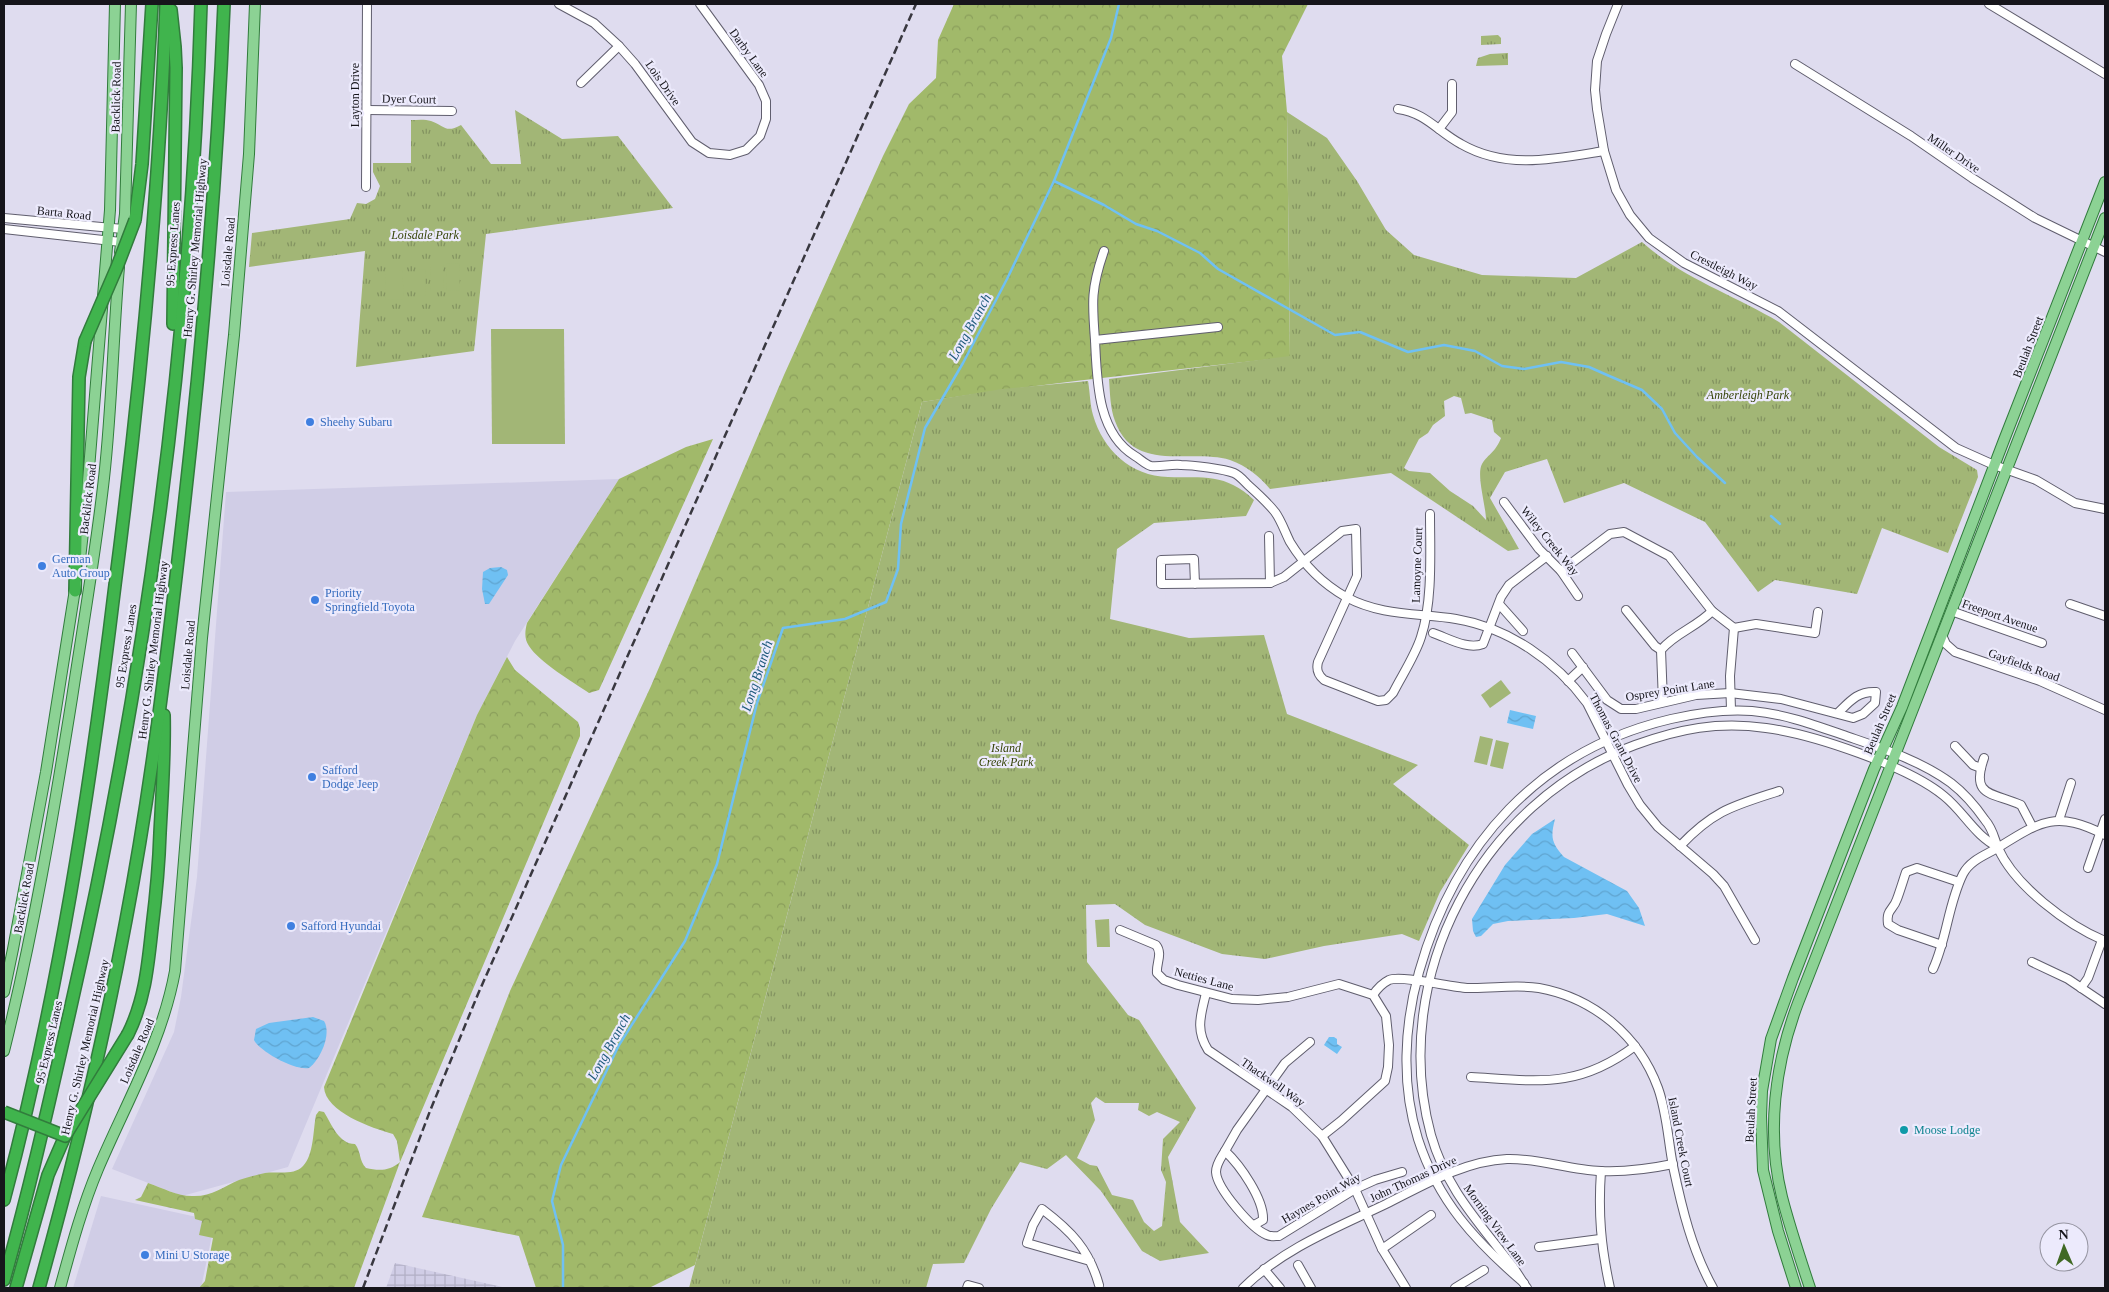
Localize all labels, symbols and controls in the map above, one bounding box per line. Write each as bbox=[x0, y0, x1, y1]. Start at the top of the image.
street label: Darby Lane bbox=[727, 26, 771, 80]
street label: Lois Drive bbox=[642, 58, 684, 108]
street label: Backlick Road bbox=[108, 61, 124, 133]
street label: Layton Drive bbox=[348, 63, 362, 127]
street label: Dyer Court bbox=[382, 92, 437, 106]
street label: Miller Drive bbox=[1925, 130, 1983, 176]
street label: Henry G. Shirley Memorial Highway bbox=[180, 158, 210, 338]
street label: 95 Express Lanes bbox=[163, 201, 183, 287]
street label: Barta Road bbox=[36, 203, 92, 223]
street label: Loisdale Road bbox=[218, 217, 238, 287]
park label: Loisdale Park bbox=[390, 228, 460, 242]
street label: Crestleigh Way bbox=[1688, 247, 1760, 293]
water label: Long Branch bbox=[945, 291, 994, 364]
street label: Beulah Street bbox=[2010, 314, 2046, 380]
park label: Amberleigh Park bbox=[1706, 388, 1790, 402]
place label: Sheehy Subaru bbox=[320, 415, 392, 429]
marker: Sheehy Subaru bbox=[304, 416, 316, 428]
street label: Backlick Road bbox=[77, 463, 99, 535]
street label: Wiley Creek Way bbox=[1518, 504, 1582, 578]
street label: Lamoyne Court bbox=[1409, 526, 1425, 603]
place label: German Auto Group bbox=[52, 552, 110, 580]
marker: German Auto Group bbox=[36, 560, 48, 572]
street label: Henry G. Shirley Memorial Highway bbox=[135, 560, 171, 740]
place label: Priority Springfield Toyota bbox=[325, 586, 416, 614]
marker: Priority Springfield Toyota bbox=[309, 594, 321, 606]
street label: Freeport Avenue bbox=[1960, 596, 2040, 636]
street label: 95 Express Lanes bbox=[112, 603, 140, 689]
street label: Loisdale Road bbox=[178, 620, 198, 690]
water label: Long Branch bbox=[738, 639, 775, 714]
street label: Gayfields Road bbox=[1986, 646, 2062, 684]
street label: Osprey Point Lane bbox=[1624, 676, 1716, 704]
street label: Thomas Grant Drive bbox=[1587, 691, 1645, 785]
street label: Beulah Street bbox=[1861, 691, 1899, 757]
park label: Island Creek Park bbox=[979, 741, 1034, 769]
place label: Safford Dodge Jeep bbox=[322, 763, 378, 791]
marker: Safford Dodge Jeep bbox=[306, 771, 318, 783]
street label: Backlick Road bbox=[11, 862, 37, 934]
place label: Safford Hyundai bbox=[301, 919, 382, 933]
marker: Safford Hyundai bbox=[285, 920, 297, 932]
street label: Henry G. Shirley Memorial Highway bbox=[58, 958, 112, 1136]
street label: Netties Lane bbox=[1173, 964, 1235, 994]
street label: 95 Express Lanes bbox=[33, 999, 65, 1085]
water label: Long Branch bbox=[584, 1011, 633, 1084]
street label: Loisdale Road bbox=[117, 1016, 157, 1086]
street label: Thackwell Way bbox=[1238, 1055, 1308, 1109]
street label: Beulah Street bbox=[1742, 1077, 1760, 1143]
street label: Island Creek Court bbox=[1665, 1096, 1697, 1189]
place label: Moose Lodge bbox=[1914, 1123, 1980, 1137]
marker: Moose Lodge bbox=[1898, 1124, 1910, 1136]
street label: John Thomas Drive bbox=[1367, 1153, 1459, 1205]
street label: Haynes Point Way bbox=[1279, 1170, 1363, 1226]
street label: Morning View Lane bbox=[1461, 1182, 1529, 1268]
north arrow bbox=[2039, 1222, 2089, 1272]
text: N bbox=[2058, 1227, 2069, 1242]
place label: Mini U Storage bbox=[155, 1248, 230, 1262]
marker: Mini U Storage bbox=[139, 1249, 151, 1261]

